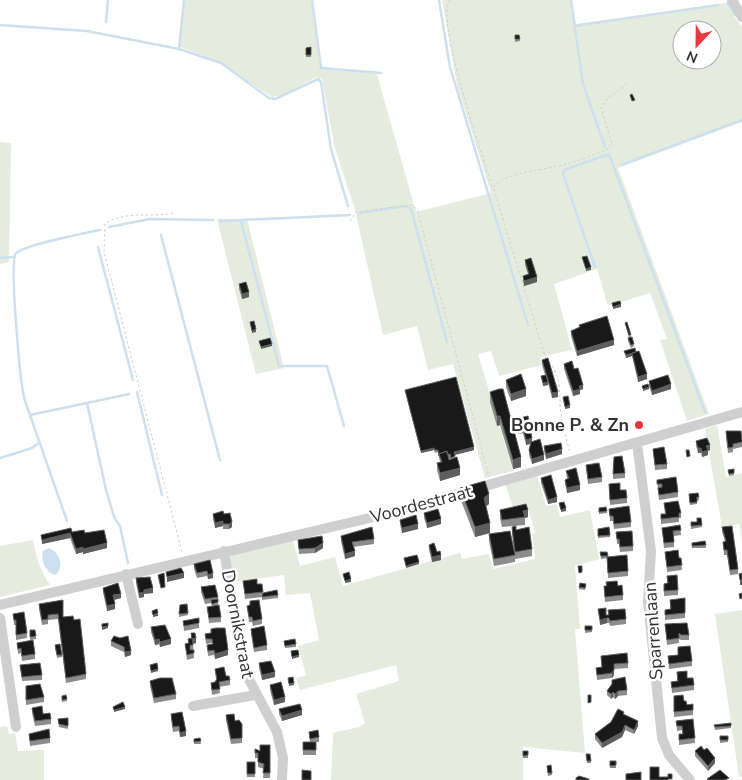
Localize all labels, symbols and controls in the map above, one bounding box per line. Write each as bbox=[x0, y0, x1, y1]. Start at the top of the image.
north arrow bbox=[672, 20, 722, 70]
text: N bbox=[684, 46, 701, 67]
place label: Bonne P. & Zn bbox=[511, 413, 629, 437]
marker: Bonne P. & Zn bbox=[633, 419, 645, 431]
street label: Voordestraat bbox=[367, 479, 475, 529]
street label: Doornikstraat bbox=[216, 568, 260, 681]
street label: Sparrenlaan bbox=[638, 581, 668, 681]

